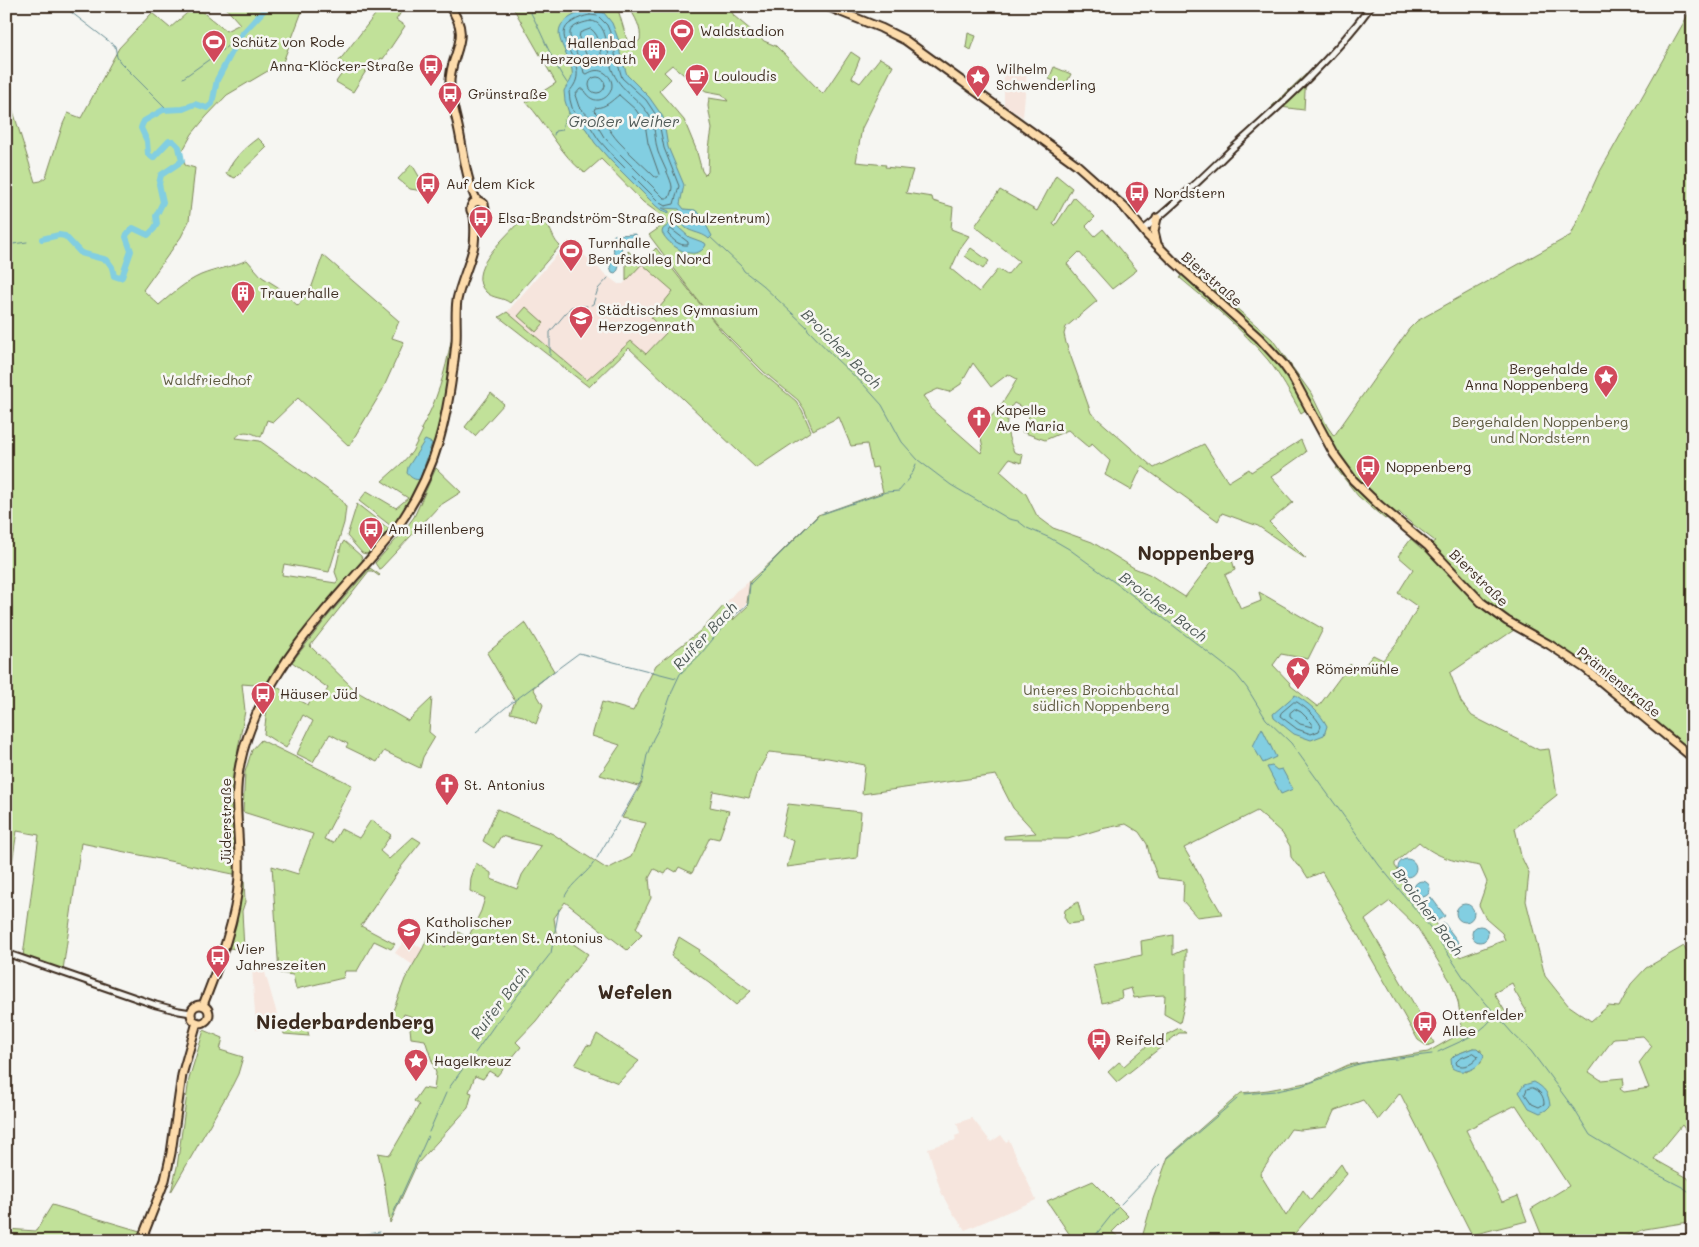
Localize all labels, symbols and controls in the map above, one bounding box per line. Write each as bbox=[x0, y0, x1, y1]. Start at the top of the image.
sports icon: Waldstadion bbox=[669, 18, 695, 52]
place label: Waldstadion bbox=[700, 21, 784, 40]
sports icon: Schütz von Rode bbox=[201, 29, 227, 63]
place label: Schütz von Rode bbox=[232, 32, 345, 51]
place label: Hallenbad Herzogenrath bbox=[540, 33, 636, 68]
building icon: Hallenbad Herzogenrath bbox=[641, 38, 667, 72]
bus stop icon: Anna-Klöcker-Straße bbox=[418, 53, 444, 87]
place label: Anna-Klöcker-Straße bbox=[269, 56, 414, 75]
place label: Wilhelm Schwenderling bbox=[996, 59, 1096, 94]
cafe icon: Louloudis bbox=[684, 63, 710, 97]
place icon: Wilhelm Schwenderling bbox=[965, 64, 991, 98]
place label: Louloudis bbox=[714, 66, 777, 85]
bus stop icon: Grünstraße bbox=[437, 81, 463, 115]
place label: Grünstraße bbox=[468, 84, 547, 103]
water label: Großer Weiher bbox=[569, 111, 680, 131]
bus stop icon: Auf dem Kick bbox=[415, 171, 441, 205]
place label: Auf dem Kick bbox=[446, 174, 535, 193]
bus stop icon: Nordstern bbox=[1124, 180, 1150, 214]
place label: Nordstern bbox=[1154, 183, 1225, 202]
bus stop icon: Elsa-Brandström-Straße (Schulzentrum) bbox=[468, 205, 494, 239]
place label: Elsa-Brandström-Straße (Schulzentrum) bbox=[498, 208, 770, 227]
place label: Turnhalle Berufskolleg Nord bbox=[588, 233, 711, 268]
sports icon: Turnhalle Berufskolleg Nord bbox=[558, 238, 584, 272]
street label: Bierstraße bbox=[1178, 247, 1247, 310]
building icon: Trauerhalle bbox=[230, 280, 256, 314]
place label: Trauerhalle bbox=[260, 283, 339, 302]
place label: Städtisches Gymnasium Herzogenrath bbox=[598, 300, 758, 335]
water label: Broicher Bach bbox=[797, 304, 886, 393]
school or university icon: Städtisches Gymnasium Herzogenrath bbox=[568, 305, 594, 339]
place label: Bergehalde Anna Noppenberg bbox=[1465, 359, 1588, 394]
place icon: Bergehalde Anna Noppenberg bbox=[1593, 364, 1619, 398]
park label: Waldfriedhof bbox=[162, 370, 252, 389]
place label: Kapelle Ave Maria bbox=[996, 400, 1065, 435]
church icon: Kapelle Ave Maria bbox=[966, 405, 992, 439]
park label: Bergehalden Noppenberg und Nordstern bbox=[1452, 412, 1628, 447]
bus stop icon: Noppenberg bbox=[1355, 454, 1381, 488]
place label: Noppenberg bbox=[1386, 457, 1471, 476]
bus stop icon: Am Hillenberg bbox=[358, 516, 384, 550]
place label: Am Hillenberg bbox=[388, 519, 484, 538]
district label: Noppenberg bbox=[1138, 540, 1254, 565]
street label: Bierstraße bbox=[1446, 545, 1513, 611]
water label: Broicher Bach bbox=[1116, 567, 1212, 646]
water label: Ruifer Bach bbox=[668, 597, 741, 674]
street label: Prämienstraße bbox=[1574, 642, 1665, 721]
place icon: Römermühle bbox=[1285, 656, 1311, 690]
place label: Römermühle bbox=[1316, 659, 1399, 678]
park label: Unteres Broichbachtal südlich Noppenberg bbox=[1023, 680, 1179, 715]
bus stop icon: Häuser Jüd bbox=[250, 681, 276, 715]
place label: Häuser Jüd bbox=[280, 684, 358, 703]
church icon: St. Antonius bbox=[434, 772, 460, 806]
place label: St. Antonius bbox=[464, 775, 545, 794]
street label: Jüderstraße bbox=[216, 778, 235, 864]
water label: Broicher Bach bbox=[1389, 863, 1468, 959]
place label: Katholischer Kindergarten St. Antonius bbox=[426, 912, 603, 947]
school or university icon: Katholischer Kindergarten St. Antonius bbox=[396, 917, 422, 951]
place label: Vier Jahreszeiten bbox=[236, 939, 326, 974]
bus stop icon: Vier Jahreszeiten bbox=[205, 944, 231, 978]
water label: Ruifer Bach bbox=[465, 962, 533, 1043]
district label: Wefelen bbox=[598, 979, 672, 1004]
place label: Ottenfelder Allee bbox=[1442, 1005, 1524, 1040]
district label: Niederbardenberg bbox=[256, 1009, 434, 1034]
bus stop icon: Ottenfelder Allee bbox=[1412, 1010, 1438, 1044]
bus stop icon: Reifeld bbox=[1086, 1027, 1112, 1061]
place label: Reifeld bbox=[1116, 1030, 1165, 1049]
place icon: Hagelkreuz bbox=[403, 1048, 429, 1082]
place label: Hagelkreuz bbox=[434, 1051, 512, 1070]

